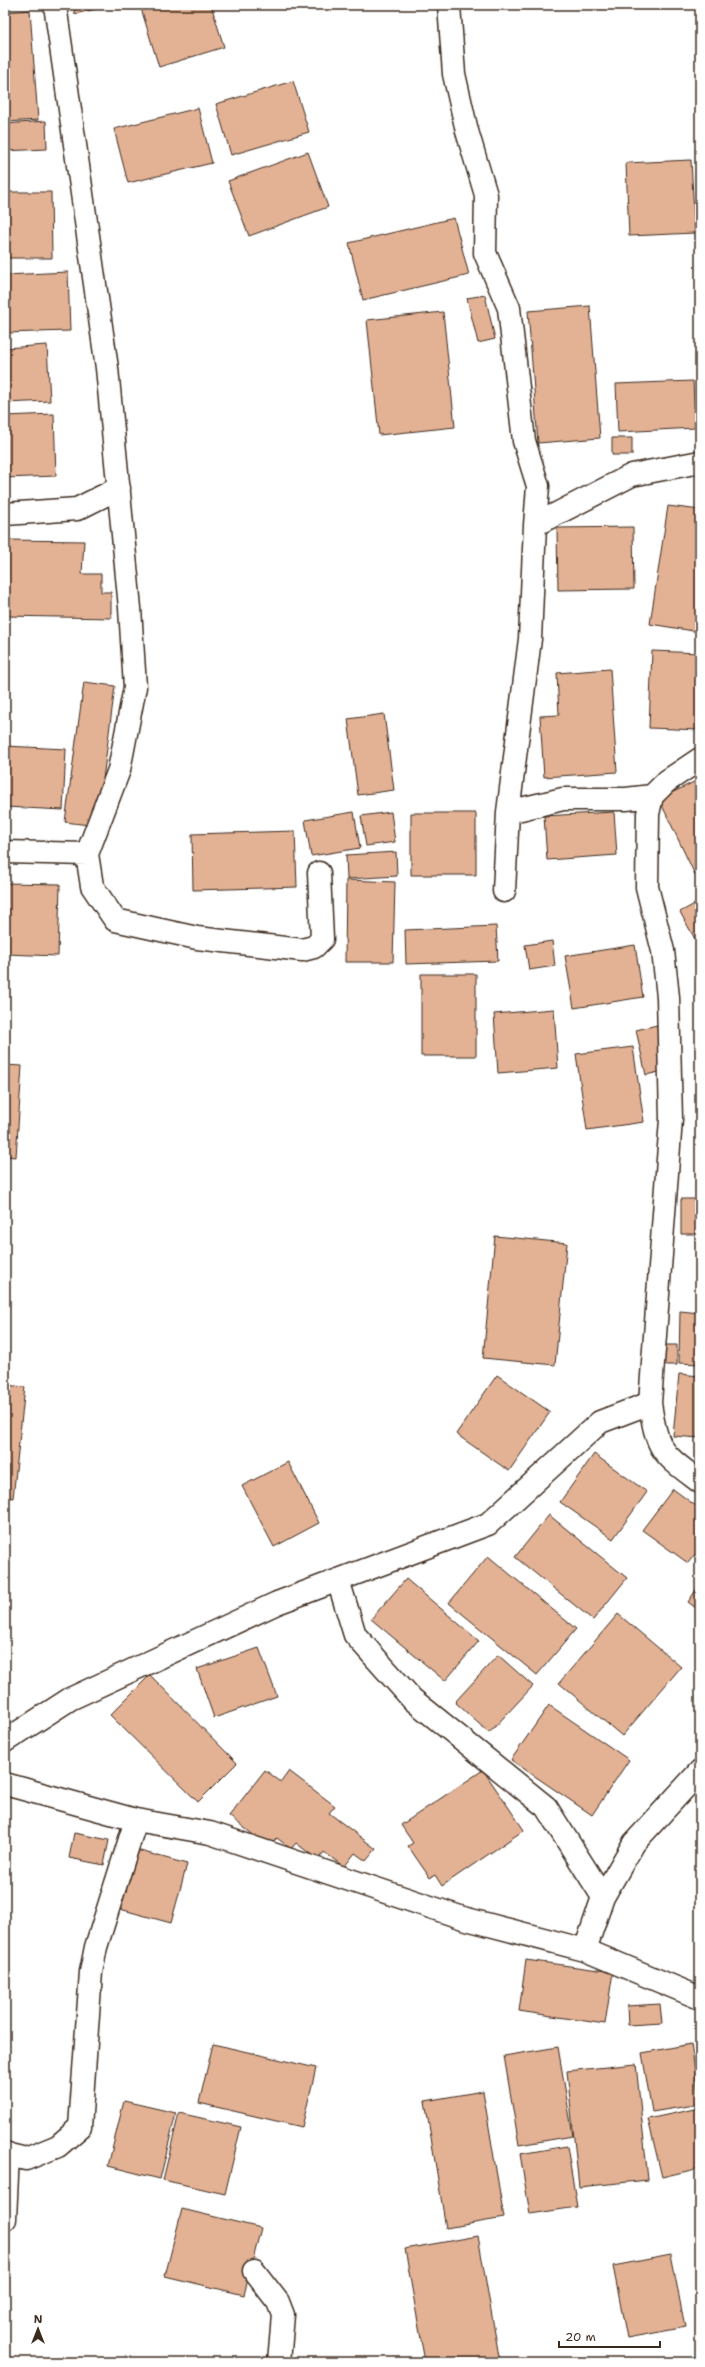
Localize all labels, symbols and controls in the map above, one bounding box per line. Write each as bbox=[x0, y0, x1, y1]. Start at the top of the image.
north arrow bbox=[18, 2309, 58, 2349]
text: N bbox=[34, 2312, 43, 2327]
scale bar bbox=[559, 2323, 660, 2349]
text: 20 m bbox=[565, 2329, 596, 2345]

